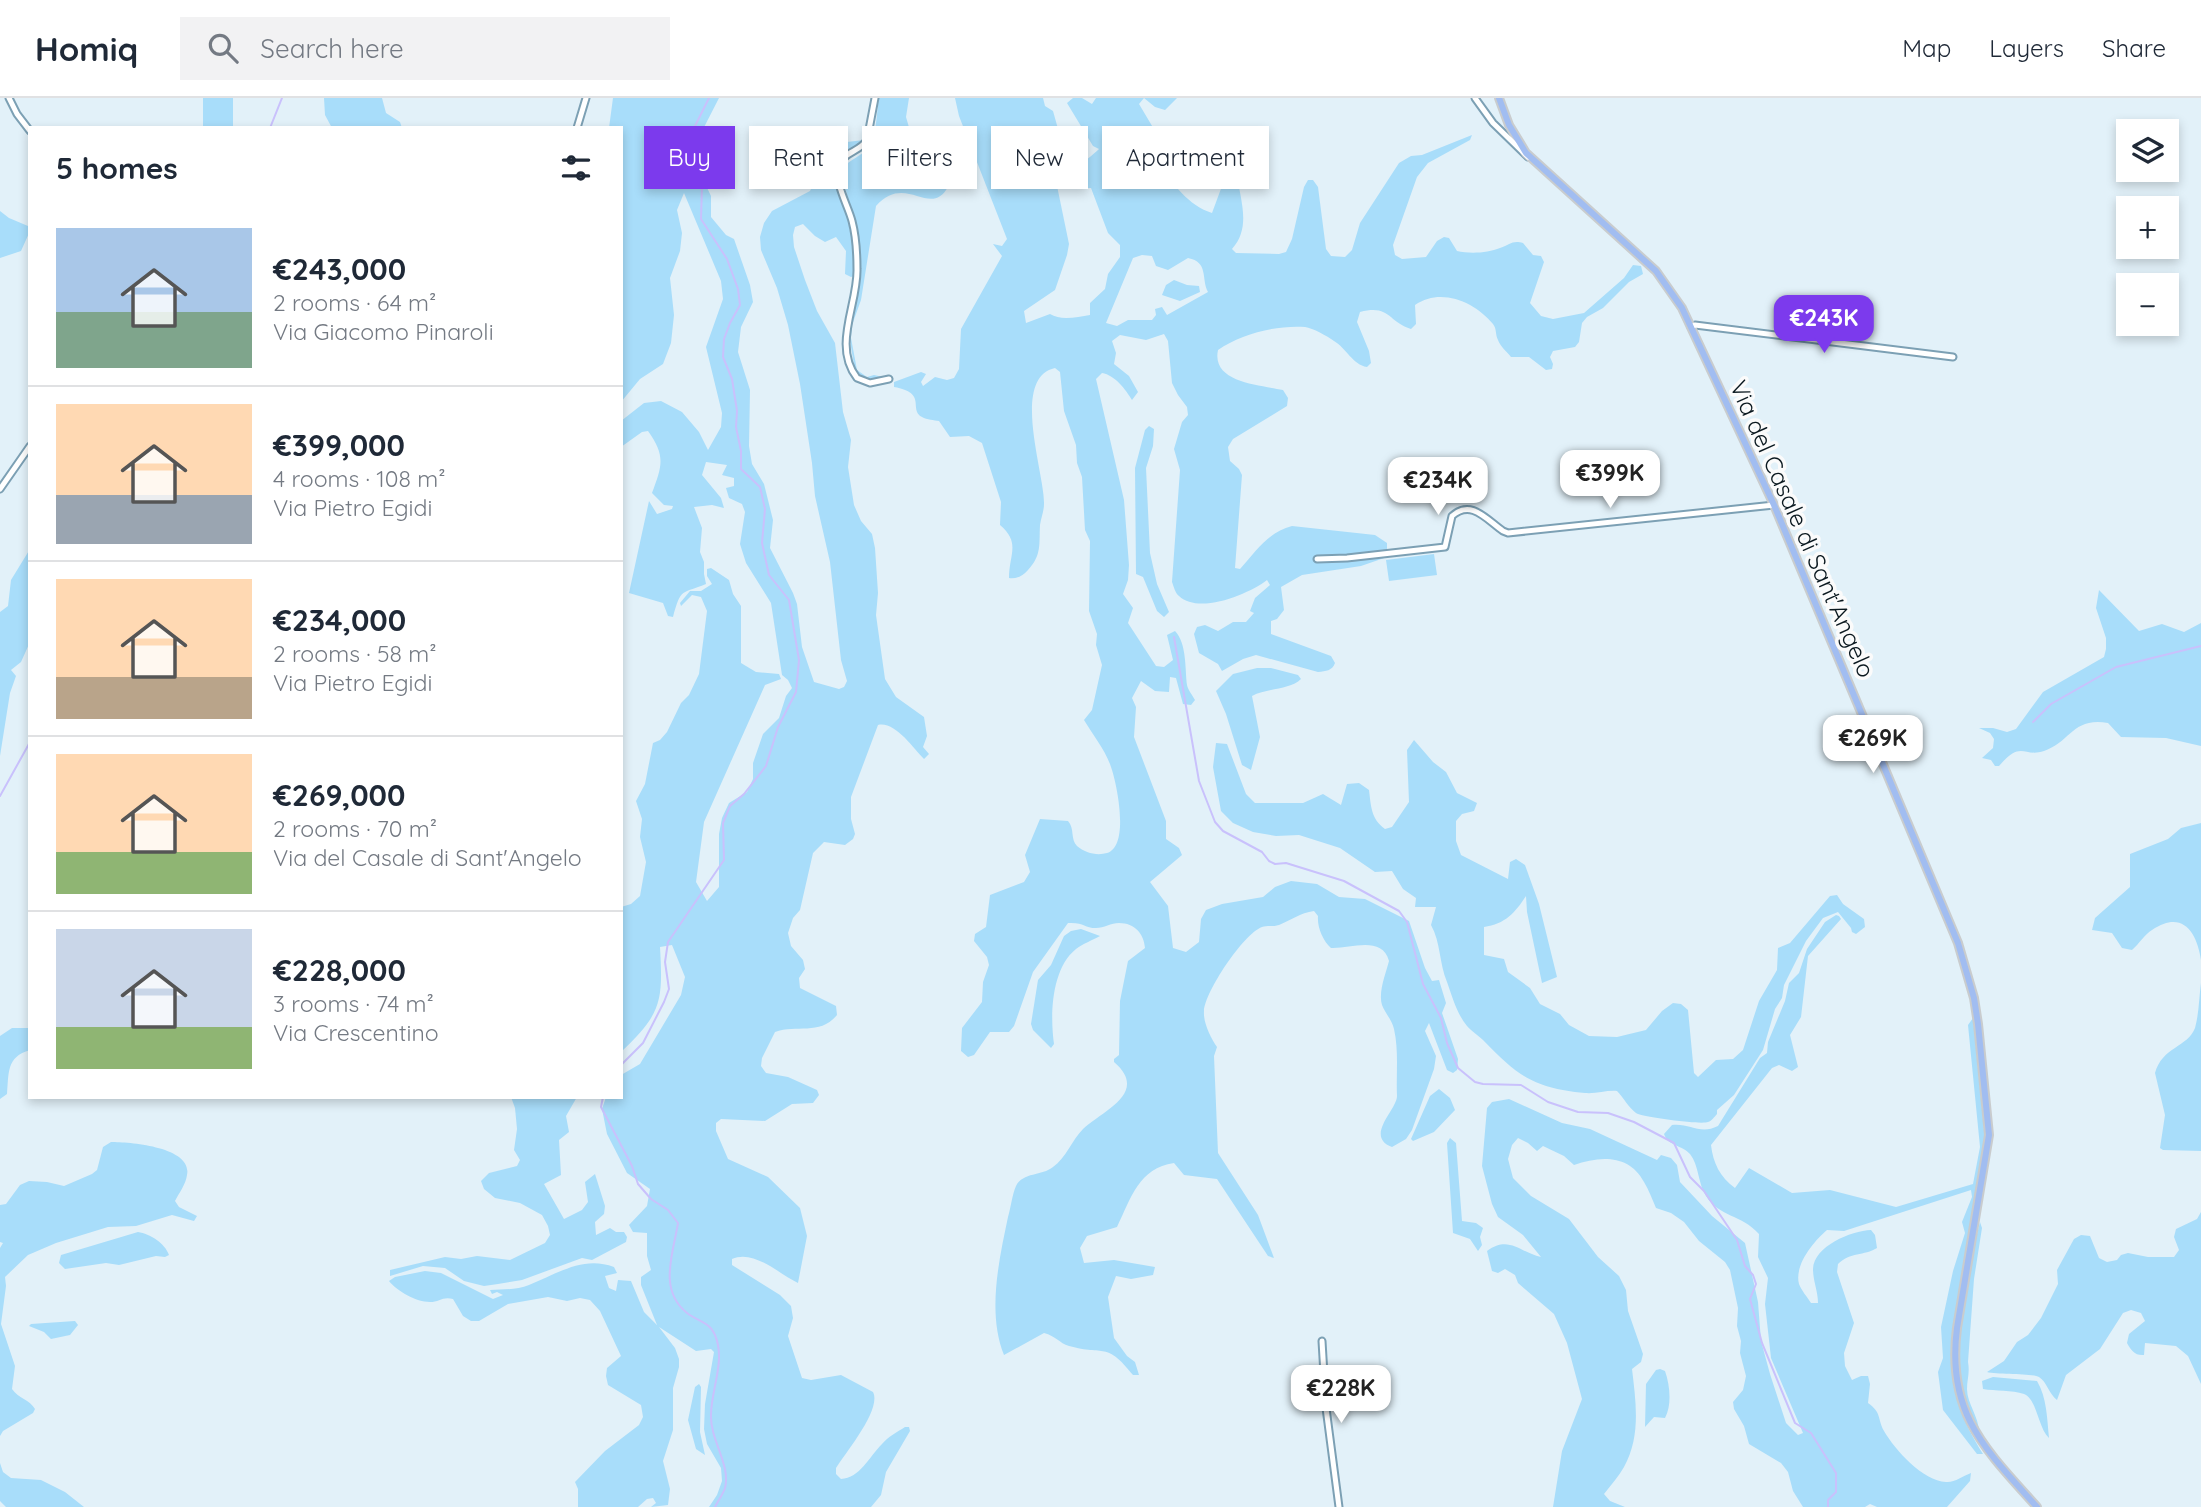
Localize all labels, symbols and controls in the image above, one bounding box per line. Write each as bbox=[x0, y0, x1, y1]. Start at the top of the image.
search box bbox=[180, 17, 670, 80]
text: Homiq bbox=[35, 28, 138, 69]
icon: search bbox=[204, 29, 242, 67]
text: Search here bbox=[260, 32, 404, 65]
text: Map bbox=[1902, 33, 1951, 63]
text: Layers bbox=[1989, 33, 2064, 63]
text: Share bbox=[2102, 33, 2166, 63]
map controls bbox=[2116, 119, 2179, 336]
button: layers bbox=[2116, 119, 2179, 182]
chip: Buy bbox=[644, 126, 735, 189]
chip: Rent bbox=[749, 126, 848, 189]
chip: Filters bbox=[862, 126, 977, 189]
chip: New bbox=[991, 126, 1088, 189]
chip: Apartment bbox=[1102, 126, 1269, 189]
text: 5 homes bbox=[56, 149, 178, 187]
icon: filters bbox=[557, 149, 595, 187]
button: + bbox=[2116, 196, 2179, 259]
text: €243,000 bbox=[273, 250, 406, 288]
icon: home bbox=[112, 256, 196, 340]
button: − bbox=[2116, 273, 2179, 336]
text: 2 rooms · 64 m² bbox=[273, 288, 436, 317]
pin: €243K bbox=[1775, 296, 1873, 355]
text: €243K bbox=[1790, 303, 1858, 332]
text: Via Giacomo Pinaroli bbox=[273, 317, 494, 346]
street label: Via del Casale di Sant'Angelo bbox=[1724, 375, 1882, 682]
text: €399,000 bbox=[273, 426, 405, 464]
icon: home bbox=[112, 432, 196, 516]
pin: €399K bbox=[1561, 450, 1659, 510]
pin: €234K bbox=[1389, 458, 1487, 517]
text: €399K bbox=[1576, 458, 1644, 487]
text: 4 rooms · 108 m² bbox=[273, 464, 446, 493]
text: €234K bbox=[1404, 465, 1472, 494]
text: Via Pietro Egidi bbox=[273, 493, 432, 522]
text: €234,000 bbox=[273, 601, 406, 639]
icon: home bbox=[112, 607, 196, 691]
text: 2 rooms · 58 m² bbox=[273, 639, 436, 668]
text: Via Pietro Egidi bbox=[273, 668, 432, 697]
pin: €269K bbox=[1824, 716, 1922, 775]
text: €269K bbox=[1839, 723, 1907, 752]
text: €269,000 bbox=[273, 776, 405, 814]
icon: home bbox=[112, 782, 196, 866]
text: 2 rooms · 70 m² bbox=[273, 814, 437, 843]
text: Via del Casale di Sant'Angelo bbox=[273, 843, 582, 872]
text: €228,000 bbox=[273, 951, 406, 989]
icon: home bbox=[112, 957, 196, 1041]
text: 3 rooms · 74 m² bbox=[273, 989, 434, 1018]
text: Via Crescentino bbox=[273, 1018, 439, 1047]
pin: €228K bbox=[1292, 1366, 1390, 1425]
text: €228K bbox=[1307, 1373, 1375, 1402]

